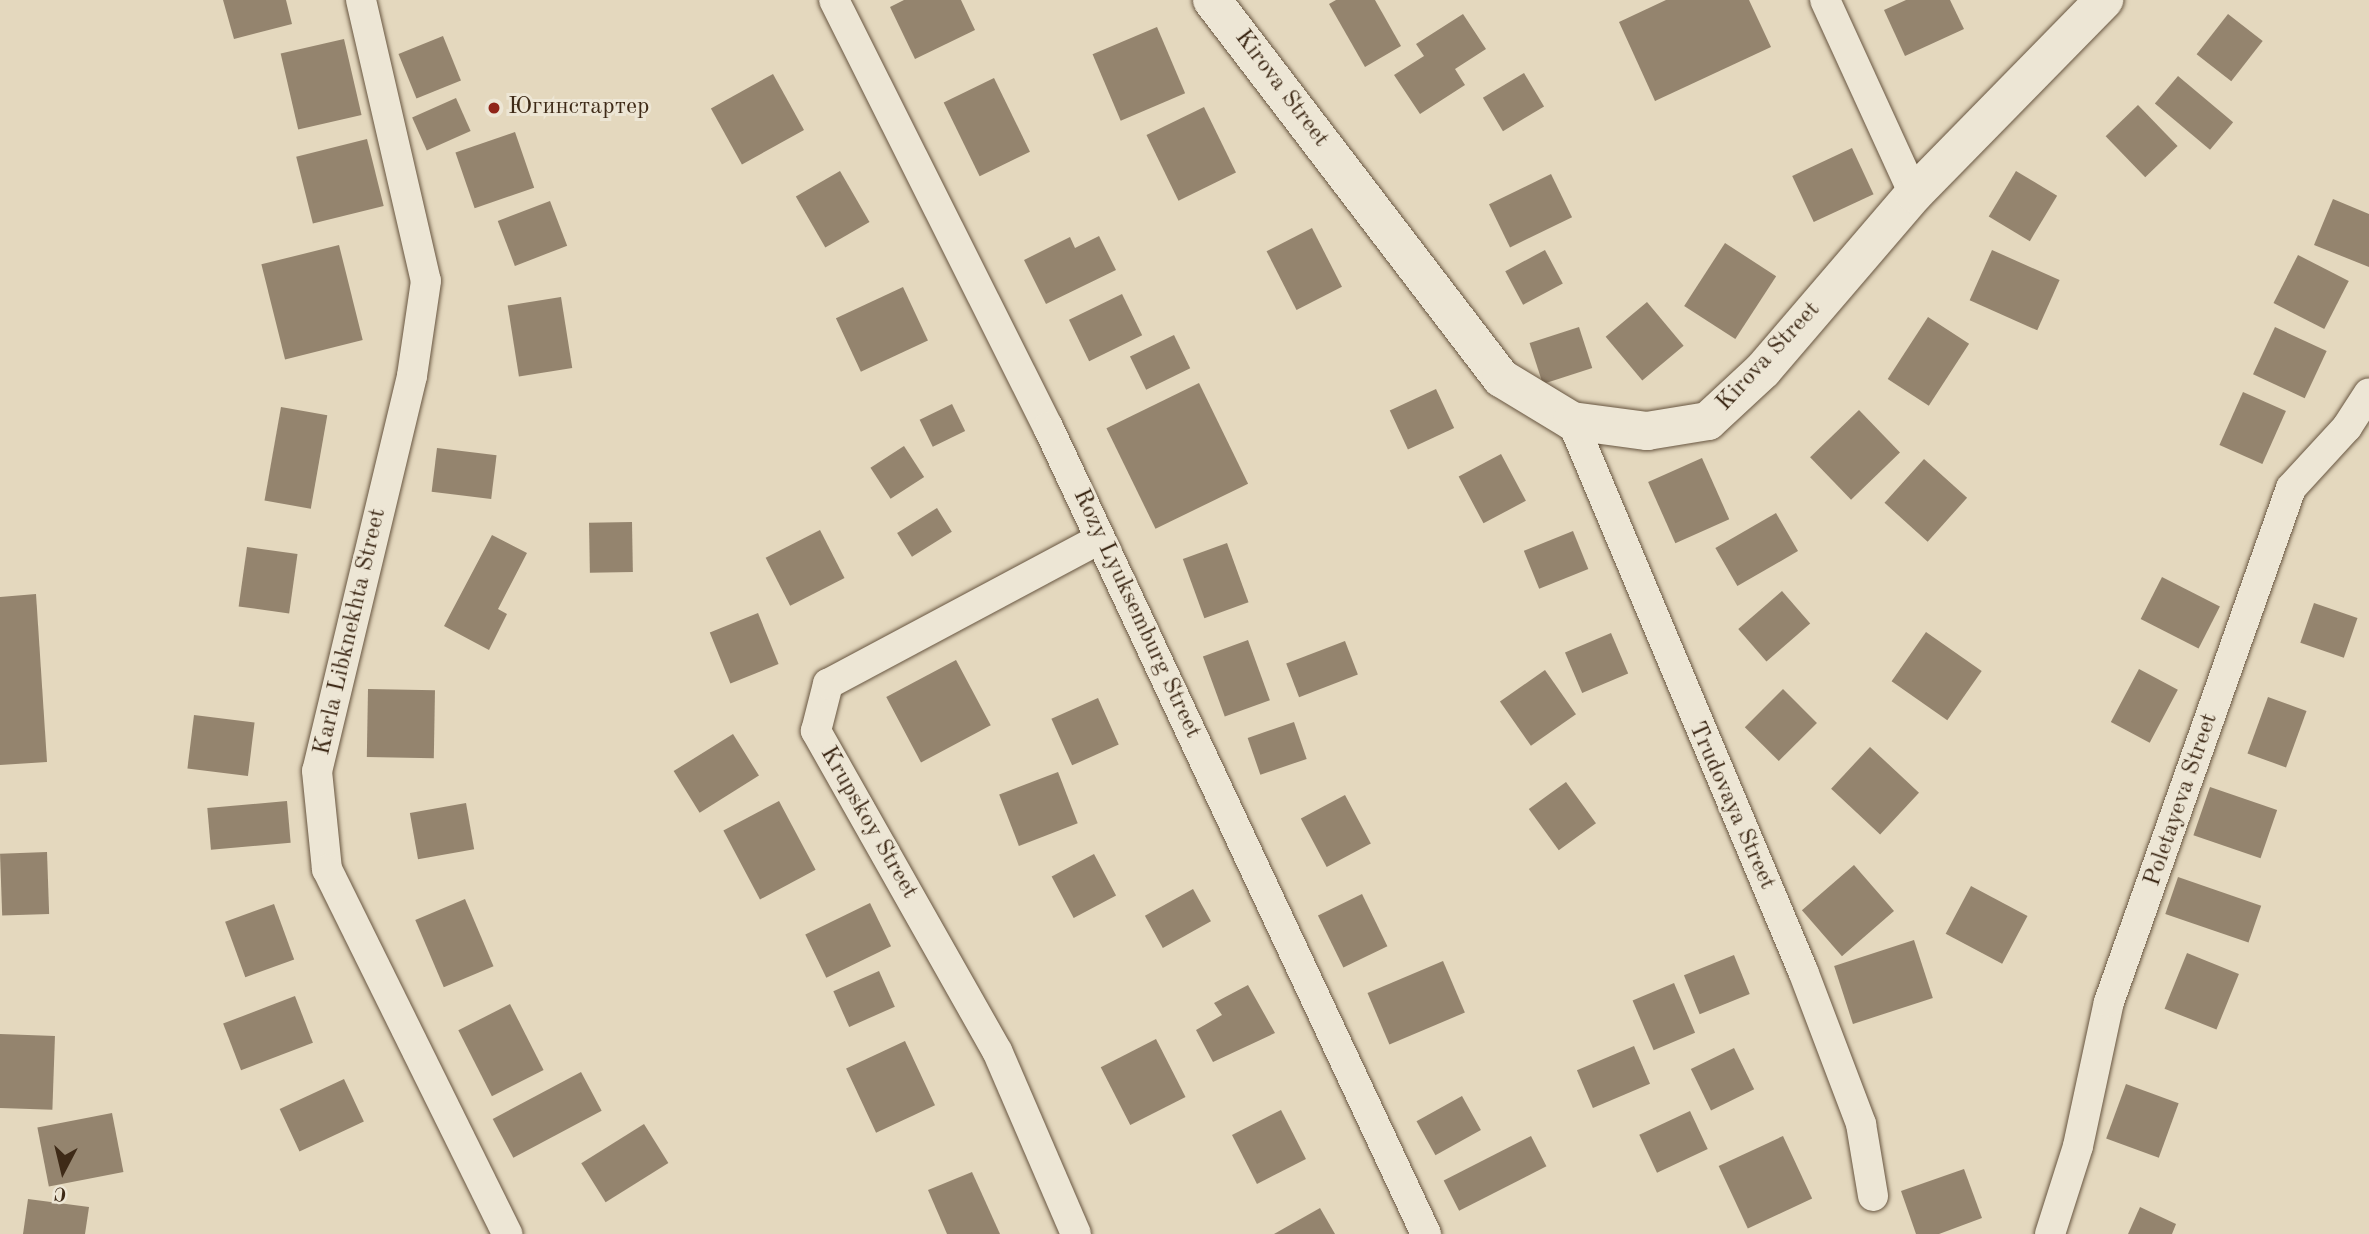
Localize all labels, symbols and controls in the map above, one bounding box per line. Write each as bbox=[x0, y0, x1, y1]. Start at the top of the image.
street label: Kirova Street bbox=[1228, 25, 1334, 153]
place label: Югинстартер bbox=[508, 94, 649, 122]
marker: Югинстартер bbox=[486, 100, 502, 116]
street label: Kirova Street bbox=[1711, 296, 1827, 418]
street label: Rozy Lyuksemburg Street bbox=[1065, 485, 1207, 743]
street label: Karla Libknekhta Street bbox=[309, 506, 393, 758]
street label: Poletayeva Street bbox=[2139, 710, 2225, 890]
street label: Trudovaya Street bbox=[1681, 718, 1781, 894]
street label: Krupskoy Street bbox=[813, 742, 923, 904]
north arrow bbox=[28, 1136, 98, 1206]
text: С bbox=[53, 1182, 68, 1203]

